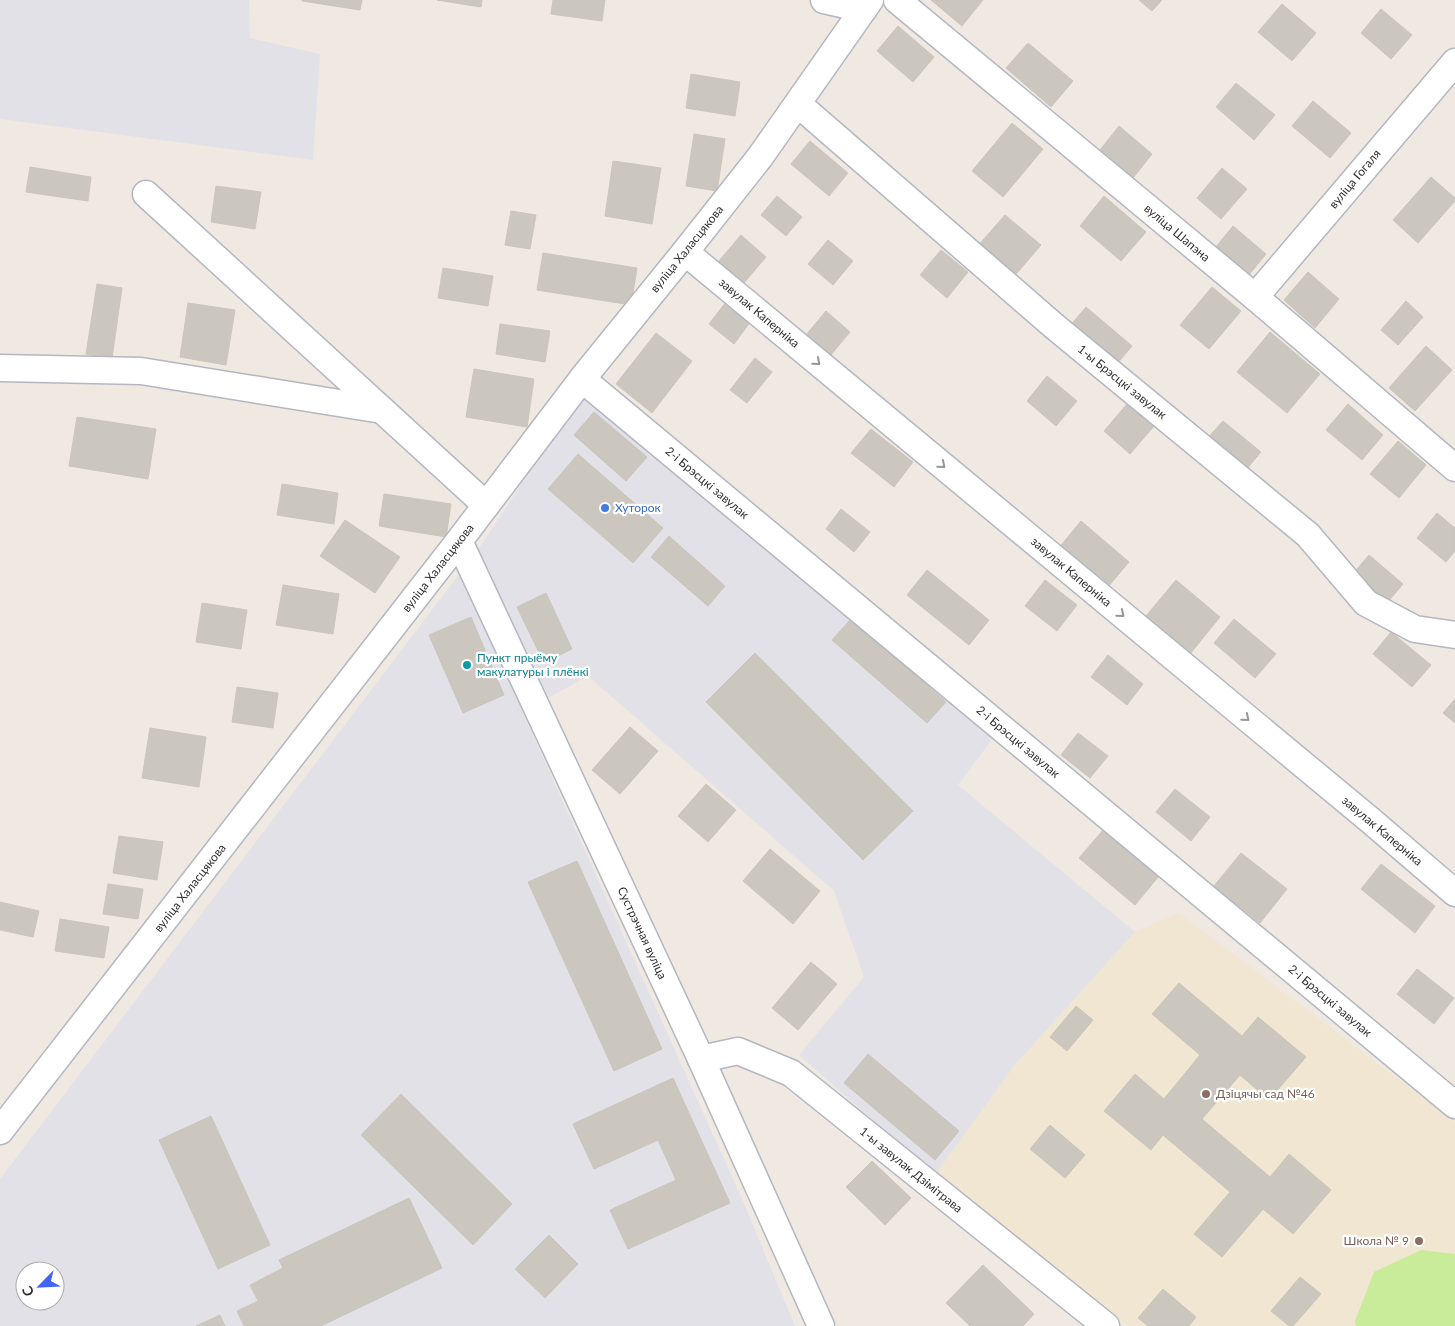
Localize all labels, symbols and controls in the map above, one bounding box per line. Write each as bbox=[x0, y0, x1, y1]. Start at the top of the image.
street label: вуліца Гогаля bbox=[1326, 146, 1384, 211]
street label: вуліца Шапэна bbox=[1141, 201, 1213, 265]
street label: вуліца Халасцякова bbox=[647, 202, 726, 295]
street label: завулак Каперніка bbox=[716, 275, 803, 351]
street label: 1-ы Брэсцкі завулак bbox=[1075, 341, 1170, 423]
one-way arrow bbox=[811, 356, 820, 364]
street label: 2-і Брэсцкі завулак bbox=[663, 443, 753, 522]
one-way arrow bbox=[936, 460, 945, 468]
place label: Хуторок bbox=[615, 500, 662, 515]
marker: Хуторок bbox=[599, 502, 611, 514]
street label: вуліца Халасцякова bbox=[398, 521, 477, 615]
street label: завулак Каперніка bbox=[1028, 534, 1115, 610]
one-way arrow bbox=[1115, 608, 1124, 617]
place label: Пункт прыёму макулатуры і плёнкі bbox=[477, 650, 589, 679]
marker: Пункт прыёму макулатуры і плёнкі bbox=[461, 659, 473, 671]
street label: 2-і Брэсцкі завулак bbox=[974, 702, 1064, 781]
one-way arrow bbox=[1240, 712, 1249, 720]
street label: завулак Каперніка bbox=[1339, 793, 1426, 869]
street label: вуліца Халасцякова bbox=[150, 841, 229, 935]
street label: Сустрэчная вуліца bbox=[614, 884, 670, 982]
street label: 2-і Брэсцкі завулак bbox=[1286, 961, 1376, 1040]
place label: Дзіцячы сад №46 bbox=[1216, 1086, 1315, 1101]
marker: Дзіцячы сад №46 bbox=[1200, 1088, 1212, 1100]
street label: 1-ы завулак Дзімітрава bbox=[857, 1124, 966, 1216]
place label: Школа № 9 bbox=[1344, 1233, 1409, 1248]
marker: Школа № 9 bbox=[1413, 1235, 1425, 1247]
north arrow bbox=[15, 1261, 65, 1311]
text: С bbox=[18, 1283, 37, 1299]

